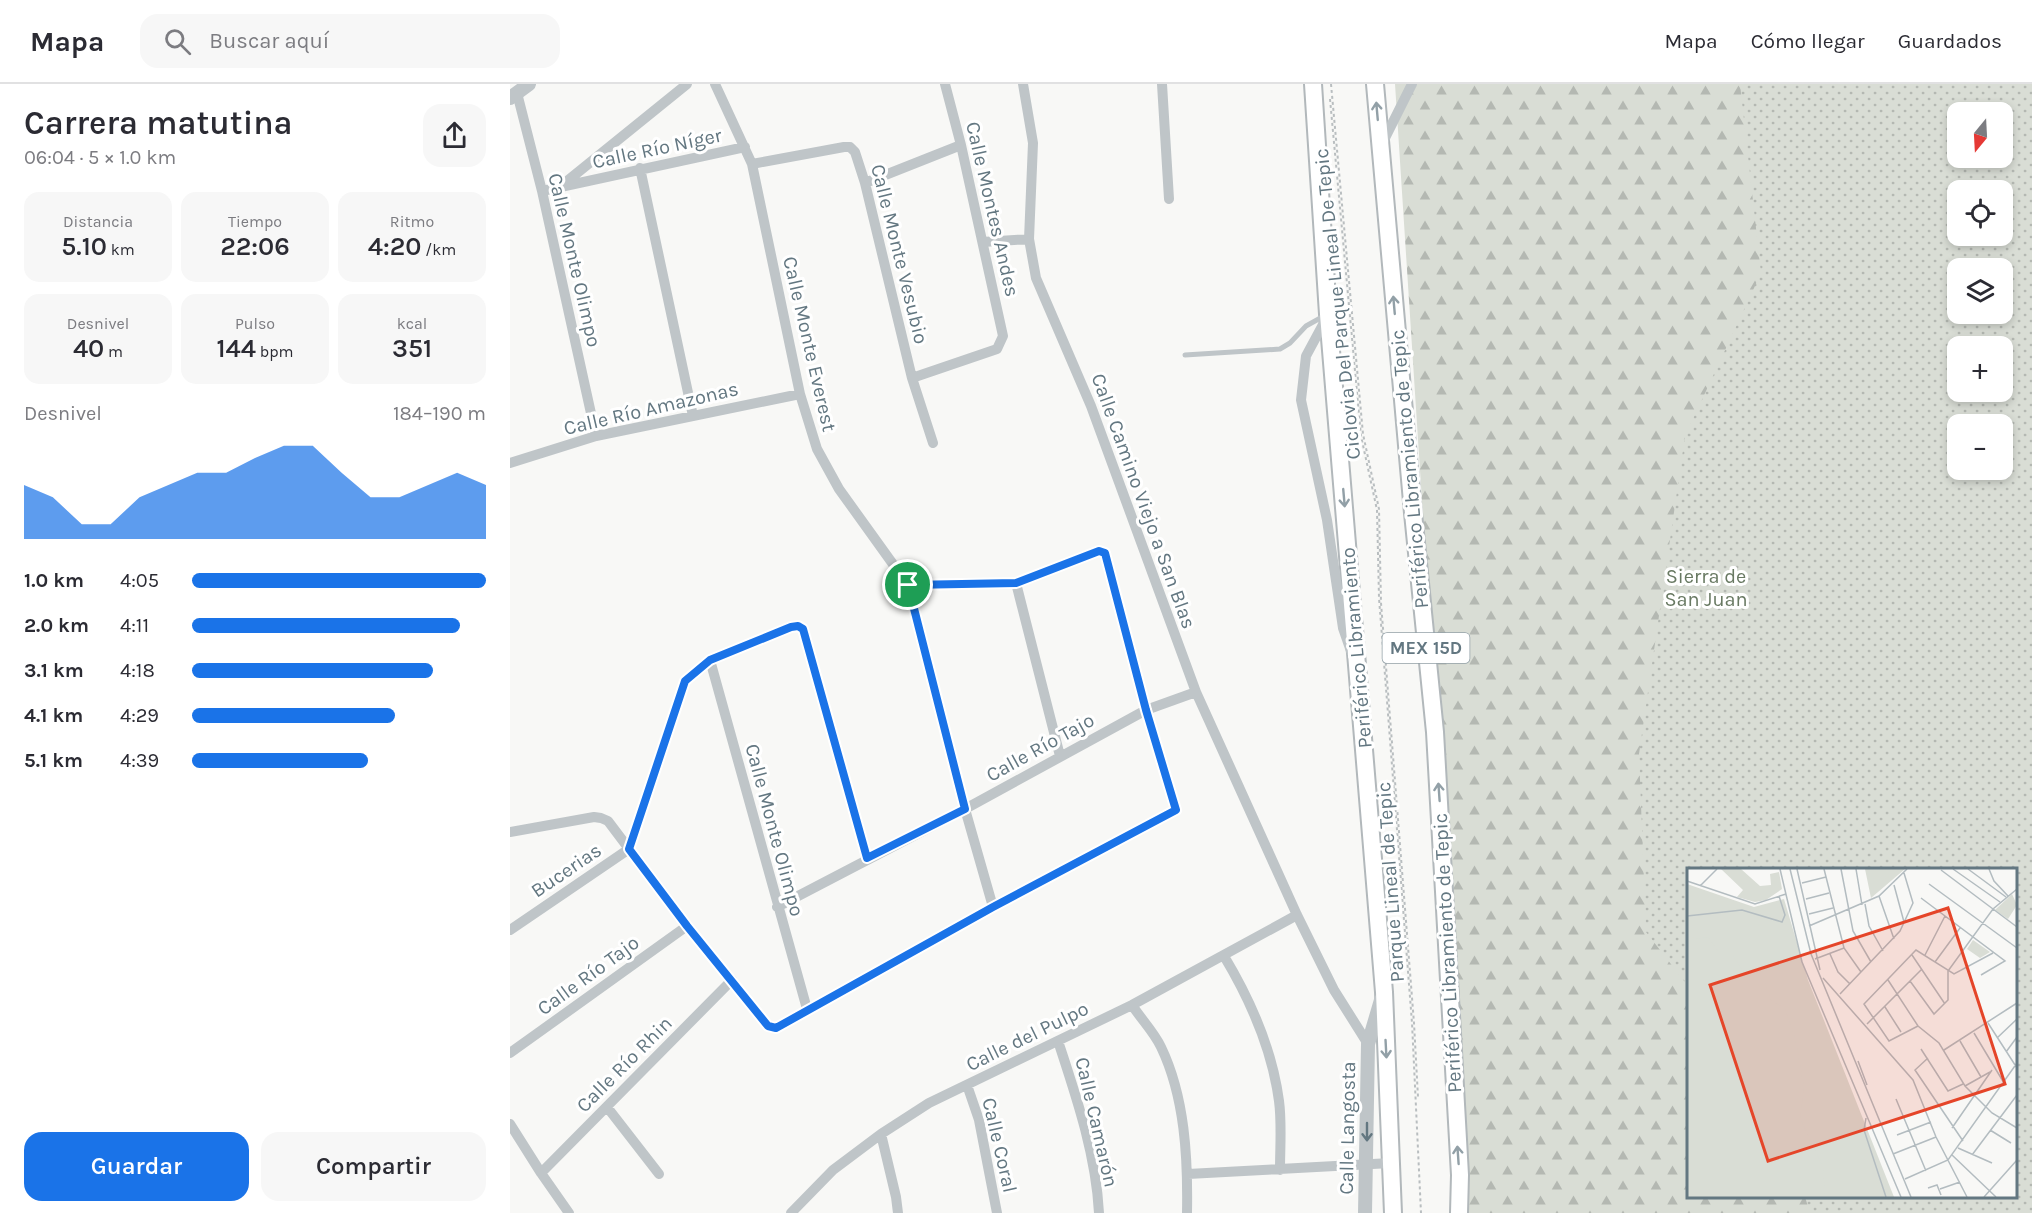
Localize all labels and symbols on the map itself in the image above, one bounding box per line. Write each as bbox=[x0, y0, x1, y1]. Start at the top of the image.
one-way arrow bbox=[1371, 101, 1382, 121]
north arrow bbox=[1947, 102, 2013, 168]
street label: Calle Montes Andes bbox=[961, 119, 1024, 299]
street label: Calle Río Níger bbox=[590, 123, 725, 173]
street label: Ciclovia Del Parque Lineal De Tepic bbox=[1310, 147, 1365, 461]
street label: Calle Monte Vesubio bbox=[866, 162, 933, 346]
street label: Calle Monte Olimpo bbox=[543, 171, 606, 349]
street label: Calle Monte Everest bbox=[778, 254, 841, 434]
one-way arrow bbox=[1388, 296, 1399, 316]
street label: Periférico Libramiento de Tepic bbox=[1386, 328, 1433, 609]
street label: Calle Camino Viejo a San Blas bbox=[1087, 370, 1200, 632]
street label: Calle Río Amazonas bbox=[562, 377, 741, 440]
one-way arrow bbox=[1339, 488, 1350, 508]
street label: Periférico Libramiento bbox=[1336, 546, 1377, 749]
pin bbox=[882, 559, 933, 610]
park label: Sierra de San Juan bbox=[1664, 565, 1748, 611]
road number: MEX 15D bbox=[1382, 633, 1470, 663]
street label: Calle Río Tajo bbox=[982, 708, 1098, 787]
street label: Calle Monte Olimpo bbox=[740, 741, 809, 919]
street label: Parque Lineal de Tepic bbox=[1372, 781, 1409, 983]
one-way arrow bbox=[1433, 783, 1444, 803]
street label: Periférico Libramiento de Tepic bbox=[1429, 813, 1466, 1093]
street label: Bucerias bbox=[527, 839, 606, 902]
inset map bbox=[1687, 868, 2017, 1198]
street label: Calle Río Tajo bbox=[533, 931, 644, 1020]
street label: Calle del Pulpo bbox=[962, 997, 1092, 1076]
street label: Calle Río Rhin bbox=[572, 1012, 677, 1117]
one-way arrow bbox=[1381, 1038, 1392, 1058]
street label: Calle Camarón bbox=[1070, 1055, 1123, 1189]
street label: Calle Langosta bbox=[1335, 1061, 1360, 1195]
street label: Calle Coral bbox=[977, 1095, 1022, 1195]
one-way arrow bbox=[1361, 1122, 1373, 1142]
one-way arrow bbox=[1452, 1145, 1463, 1165]

